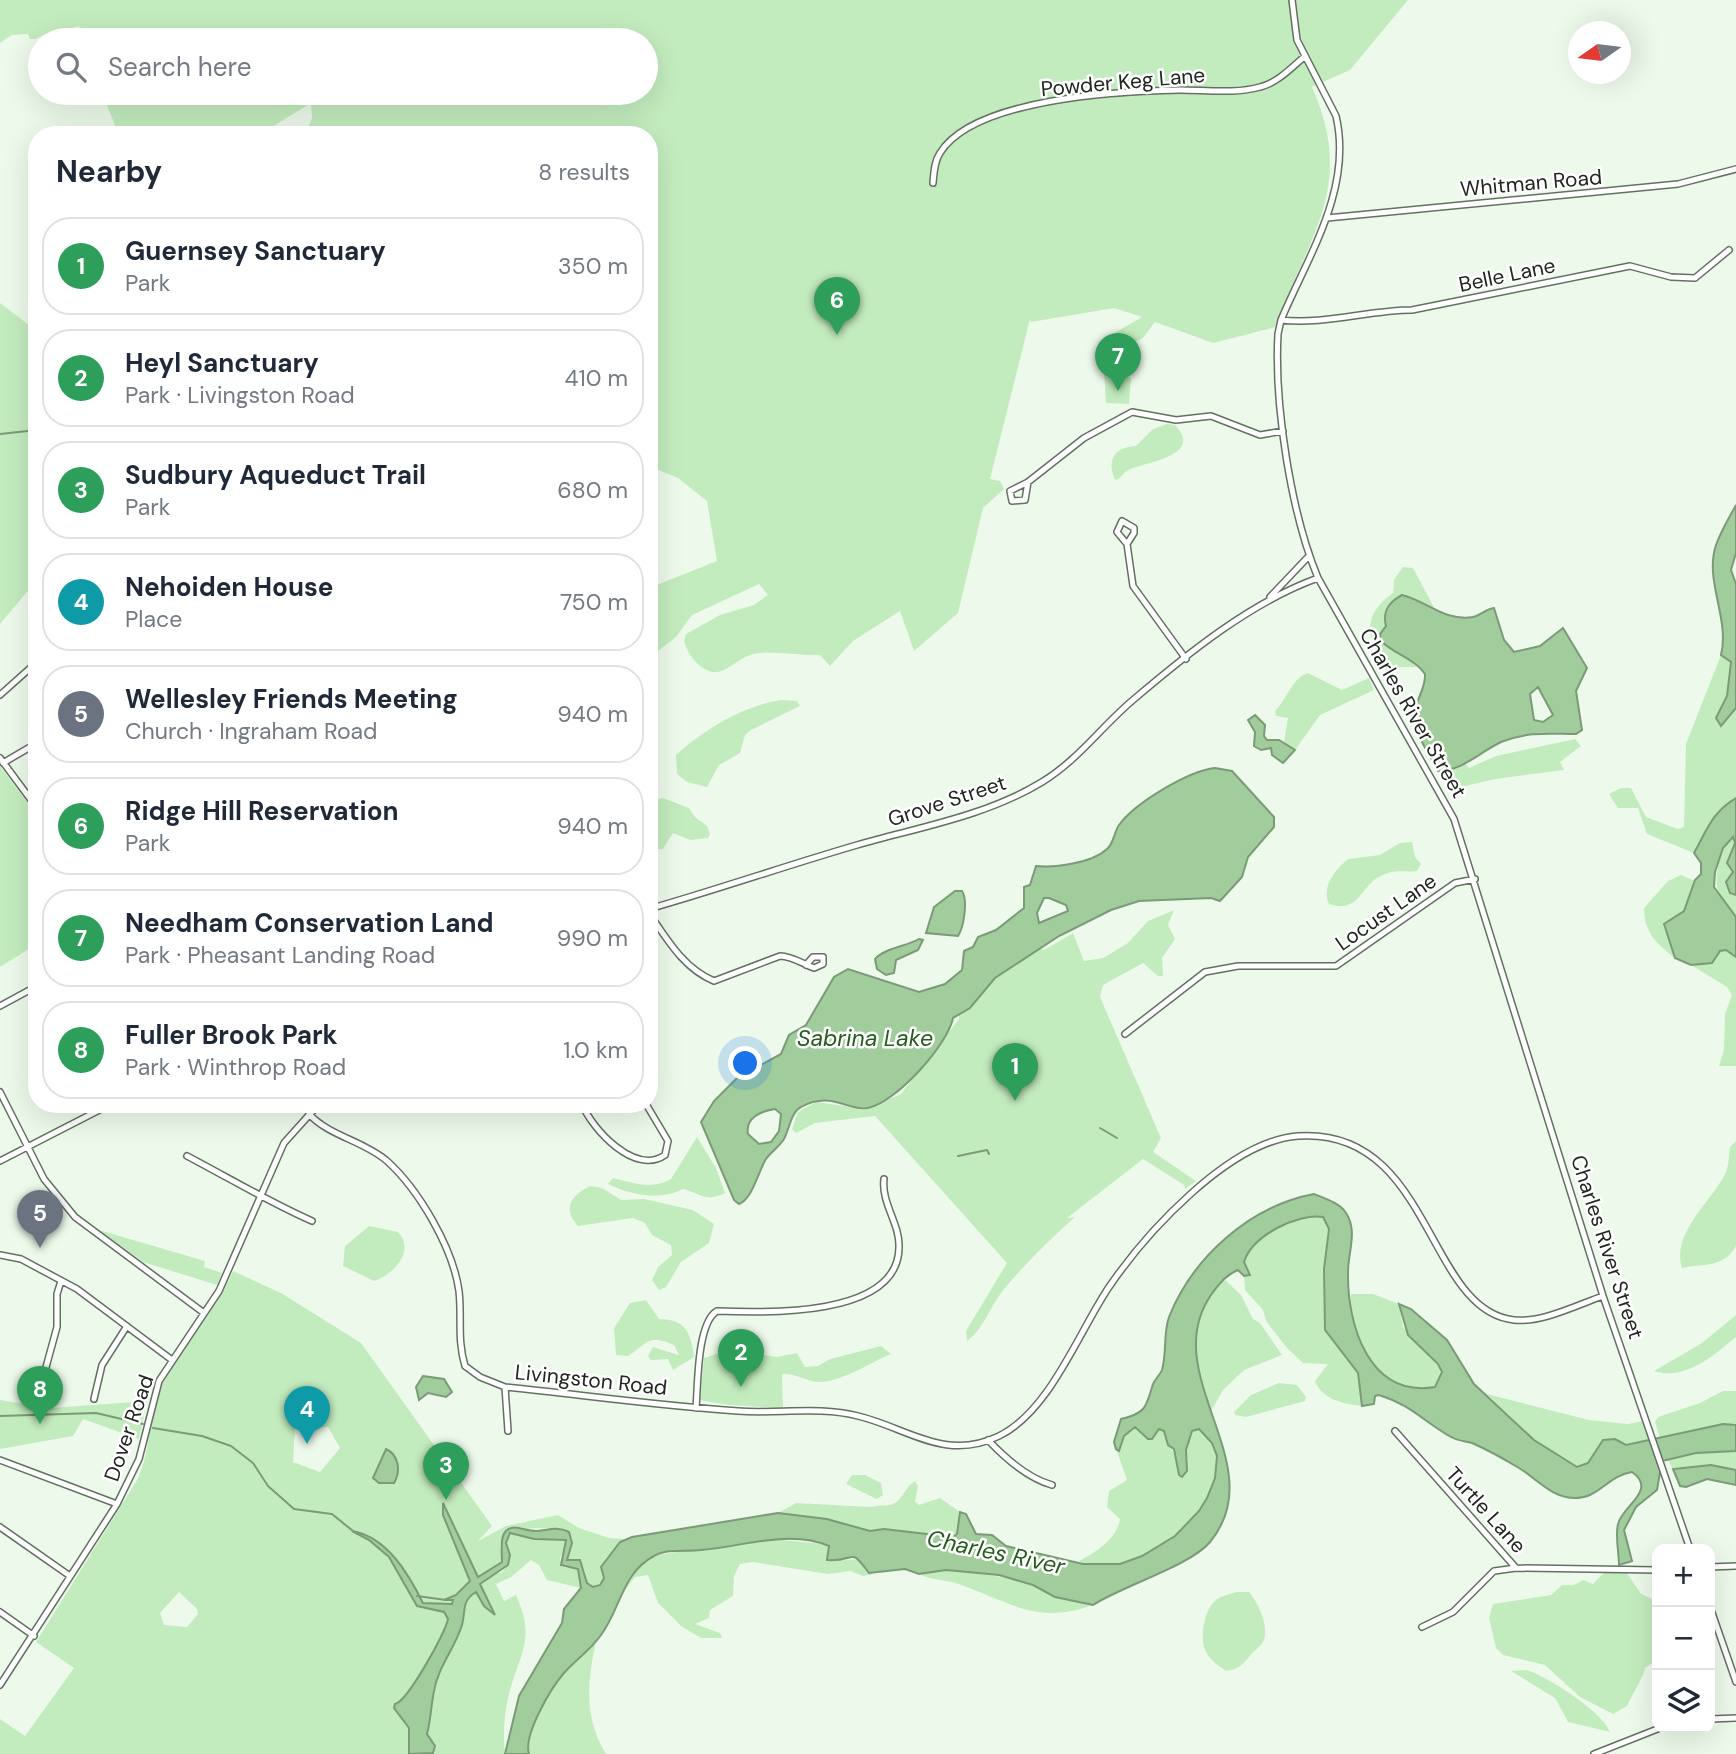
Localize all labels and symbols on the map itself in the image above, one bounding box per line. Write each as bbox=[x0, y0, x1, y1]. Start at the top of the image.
north arrow bbox=[1568, 21, 1631, 84]
street label: Powder Keg Lane bbox=[1040, 61, 1206, 103]
street label: Whitman Road bbox=[1459, 163, 1603, 203]
street label: Belle Lane bbox=[1456, 251, 1558, 299]
pin: 6 bbox=[814, 277, 860, 335]
pin: 7 bbox=[1095, 333, 1141, 391]
street label: Charles River Street bbox=[1353, 623, 1473, 803]
street label: Grove Street bbox=[884, 769, 1010, 833]
street label: Locust Lane bbox=[1330, 867, 1442, 957]
water label: Sabrina Lake bbox=[797, 1023, 933, 1053]
pin: 1 bbox=[992, 1043, 1038, 1101]
your location bbox=[728, 1046, 762, 1080]
street label: Charles River Street bbox=[1564, 1151, 1650, 1343]
pin: 5 bbox=[17, 1190, 63, 1248]
pin: 2 bbox=[718, 1329, 764, 1387]
street label: Livingston Road bbox=[513, 1358, 669, 1402]
pin: 8 bbox=[17, 1366, 63, 1424]
street label: Dover Road bbox=[98, 1371, 160, 1485]
pin: 4 bbox=[284, 1386, 330, 1444]
pin: 3 bbox=[423, 1442, 469, 1500]
street label: Turtle Lane bbox=[1440, 1461, 1532, 1559]
water label: Charles River bbox=[924, 1523, 1069, 1582]

